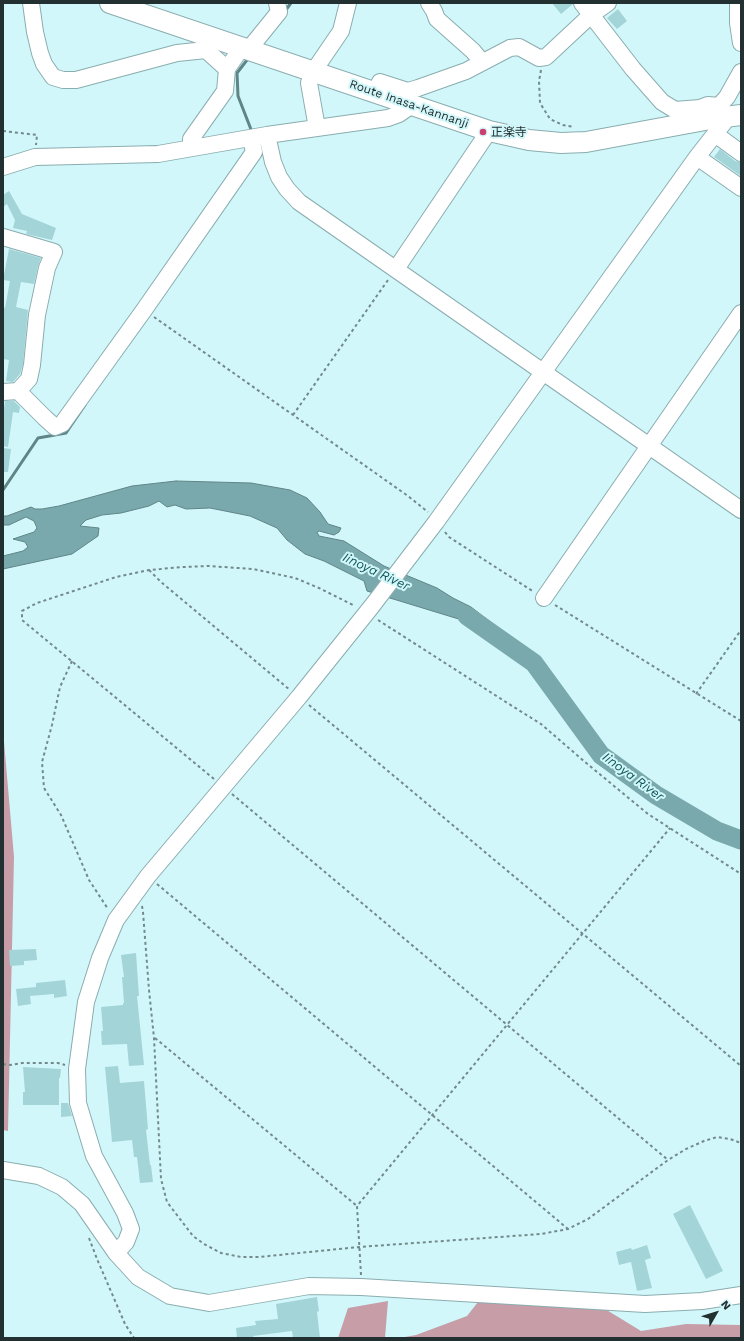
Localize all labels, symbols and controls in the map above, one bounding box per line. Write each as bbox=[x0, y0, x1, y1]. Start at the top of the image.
street label: Route Inasa-Kannanji bbox=[348, 77, 470, 131]
place label: 正楽寺 bbox=[491, 125, 527, 139]
marker: 正楽寺 bbox=[478, 127, 488, 137]
water label: Iinoya River bbox=[340, 550, 412, 594]
water label: Iinoya River bbox=[599, 749, 667, 805]
north arrow bbox=[696, 1293, 736, 1333]
text: N bbox=[718, 1298, 733, 1312]

